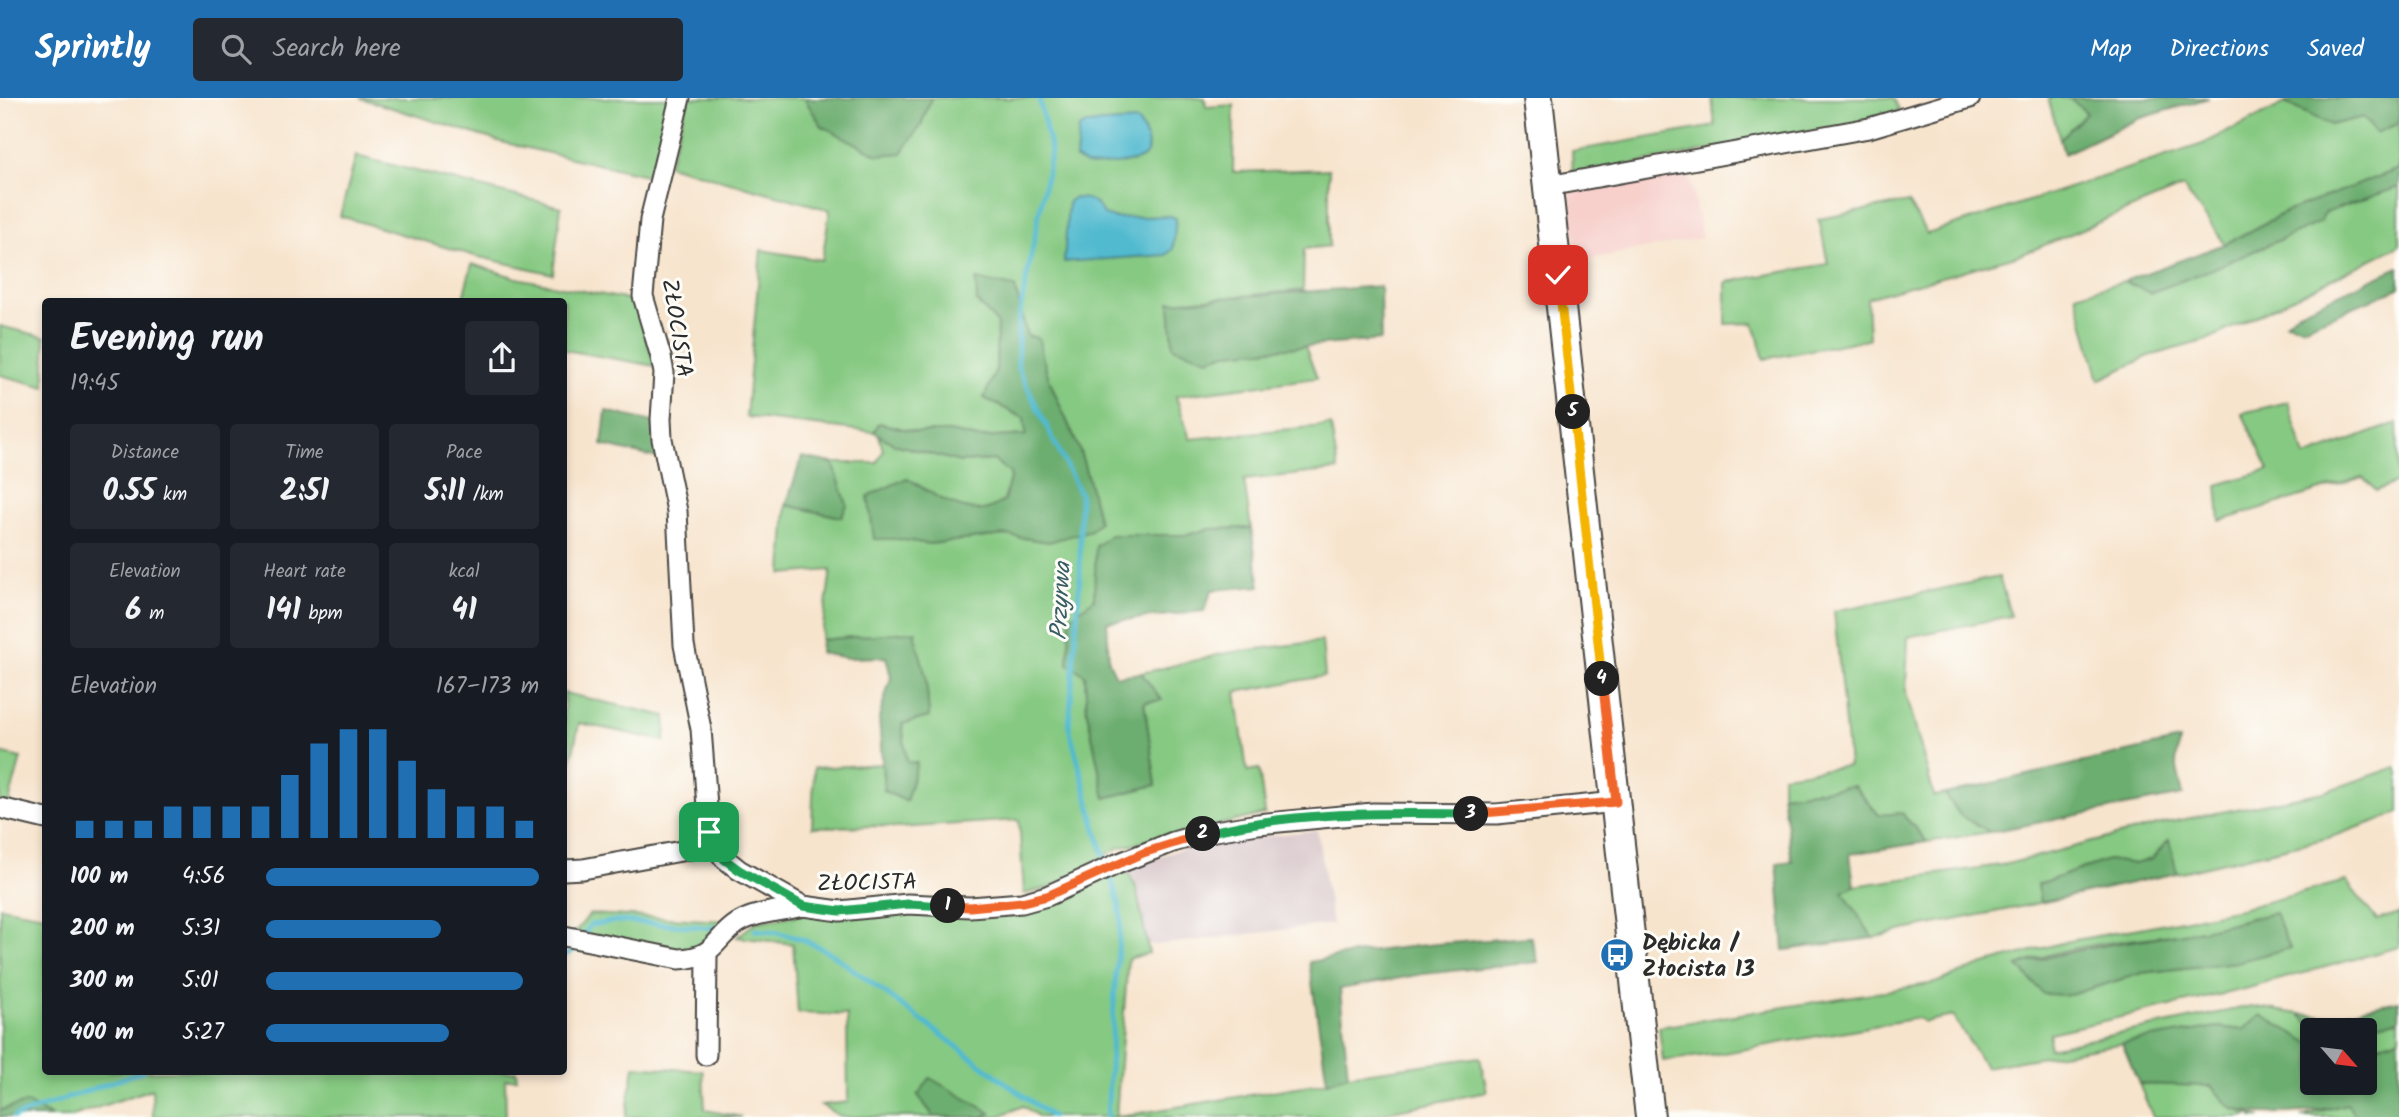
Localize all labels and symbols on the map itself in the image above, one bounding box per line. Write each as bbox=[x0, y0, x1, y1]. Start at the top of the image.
pin bbox=[1528, 245, 1588, 305]
street label: ZŁOCISTA bbox=[650, 276, 702, 380]
pin: 5 bbox=[1556, 394, 1590, 430]
water label: Przyrwa bbox=[1040, 559, 1083, 641]
pin: 4 bbox=[1584, 662, 1620, 696]
pin: 3 bbox=[1454, 796, 1488, 832]
pin bbox=[679, 802, 739, 862]
pin: 2 bbox=[1186, 816, 1220, 852]
street label: ZŁOCISTA bbox=[817, 865, 917, 903]
pin: 1 bbox=[930, 888, 965, 924]
place label: Dębicka / Złocista 13 bbox=[1642, 926, 1755, 988]
bus stop icon: Dębicka / Złocista 13 bbox=[1598, 936, 1636, 974]
north arrow bbox=[2300, 1018, 2376, 1096]

